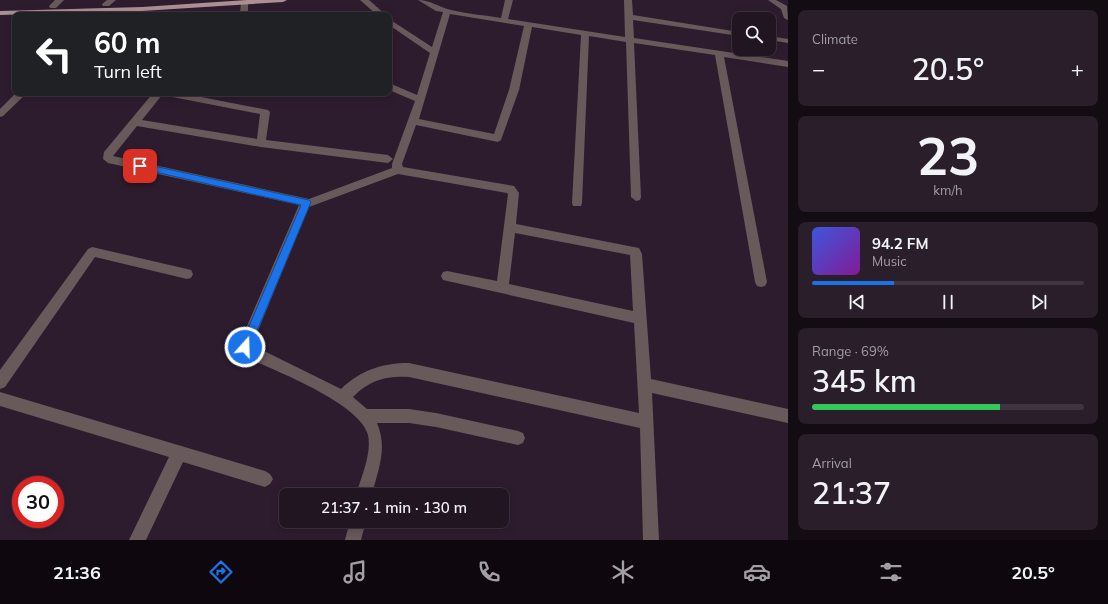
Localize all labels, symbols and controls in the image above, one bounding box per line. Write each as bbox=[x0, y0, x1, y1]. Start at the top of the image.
map controls bbox=[732, 12, 776, 56]
button: search bbox=[732, 12, 776, 56]
text: 60 m bbox=[94, 25, 160, 60]
icon: left bbox=[28, 28, 80, 80]
text: Climate bbox=[812, 31, 858, 47]
text: 20.5° bbox=[912, 50, 984, 88]
text: − bbox=[812, 55, 825, 83]
text: + bbox=[1071, 55, 1084, 83]
text: Turn left bbox=[94, 60, 162, 83]
text: 23 bbox=[917, 123, 979, 188]
pin bbox=[123, 149, 157, 183]
icon: arrive bbox=[129, 155, 151, 177]
text: km/h bbox=[933, 182, 963, 198]
text: 94.2 FM bbox=[872, 234, 928, 253]
text: Music bbox=[872, 253, 907, 269]
icon: previous bbox=[846, 291, 868, 313]
icon: pause bbox=[937, 291, 959, 313]
icon: next bbox=[1028, 291, 1050, 313]
position arrow bbox=[224, 326, 266, 368]
text: Range · 69% bbox=[812, 343, 889, 359]
text: 345 km bbox=[812, 362, 917, 400]
text: Arrival bbox=[812, 455, 852, 471]
text: 21:37 bbox=[812, 474, 891, 512]
speed limit sign: 30 bbox=[12, 476, 64, 528]
text: 21:37 · 1 min · 130 m bbox=[321, 498, 467, 517]
icon: directions bbox=[207, 558, 235, 586]
icon: music bbox=[341, 558, 369, 586]
icon: phone bbox=[475, 558, 503, 586]
icon: climate bbox=[609, 558, 637, 586]
icon: car bbox=[743, 558, 771, 586]
icon: filters bbox=[877, 558, 905, 586]
text: 21:36 bbox=[53, 561, 101, 584]
text: 20.5° bbox=[1011, 561, 1055, 584]

